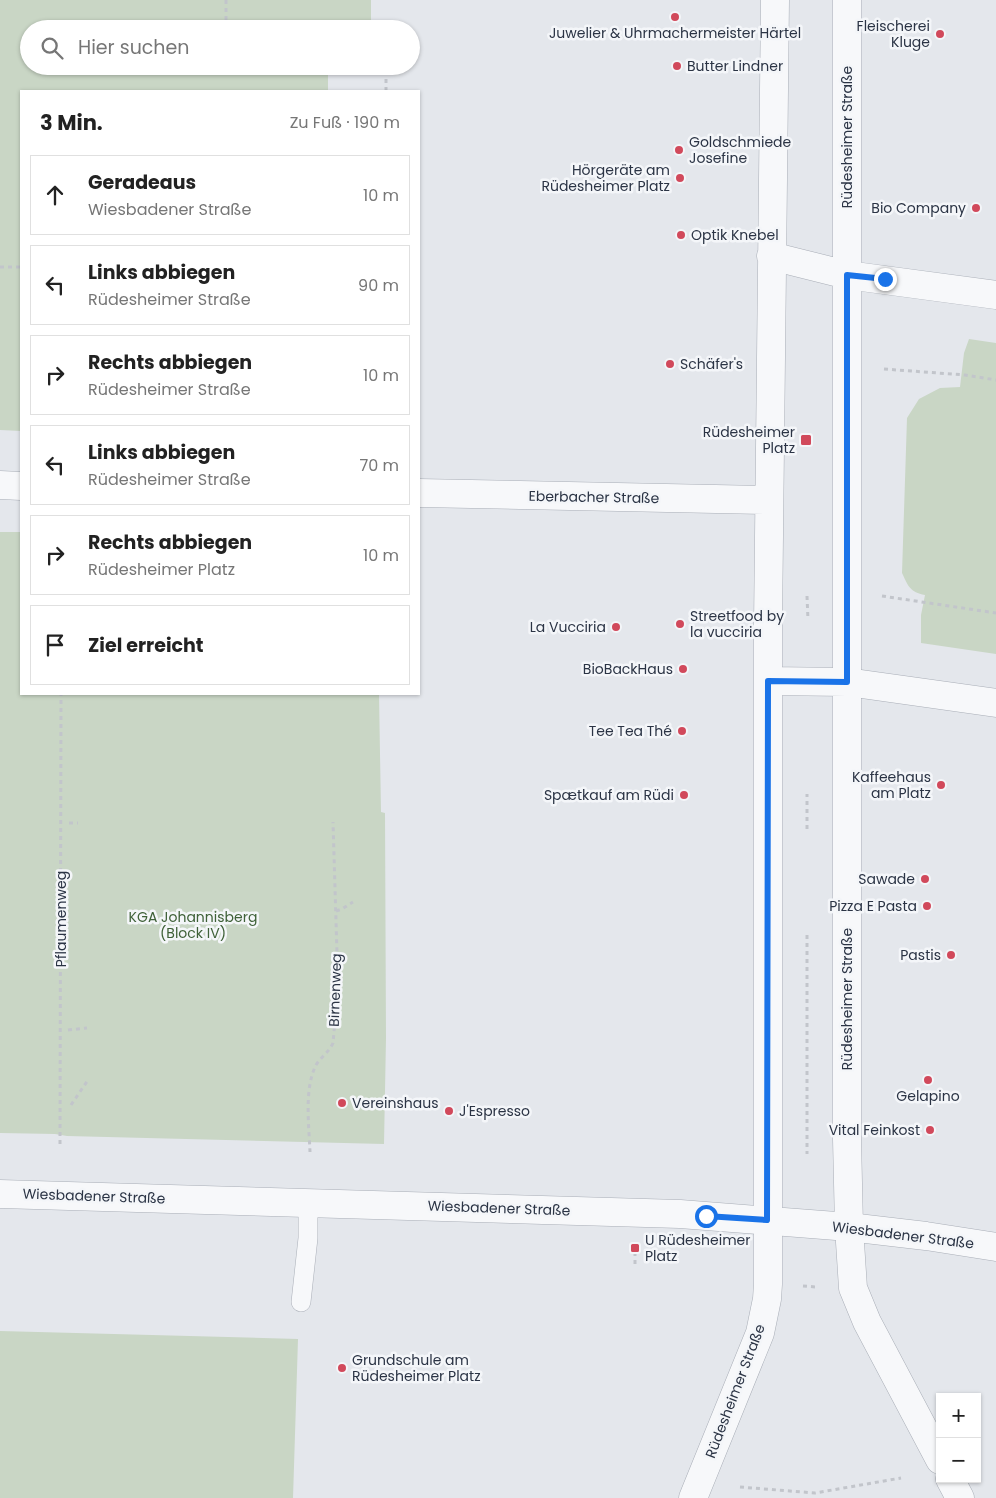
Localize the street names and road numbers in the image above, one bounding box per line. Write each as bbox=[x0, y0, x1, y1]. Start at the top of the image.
street label: Rüdesheimer Straße bbox=[837, 66, 857, 208]
street label: Eberbacher Straße bbox=[528, 486, 660, 508]
street label: Pflaumenweg bbox=[51, 871, 71, 967]
street label: Rüdesheimer Straße bbox=[837, 928, 857, 1070]
street label: Birnenweg bbox=[324, 953, 346, 1027]
street label: Wiesbadener Straße bbox=[22, 1184, 166, 1209]
street label: Wiesbadener Straße bbox=[427, 1196, 571, 1221]
street label: Wiesbadener Straße bbox=[831, 1216, 975, 1254]
street label: Rüdesheimer Straße bbox=[700, 1321, 770, 1461]

